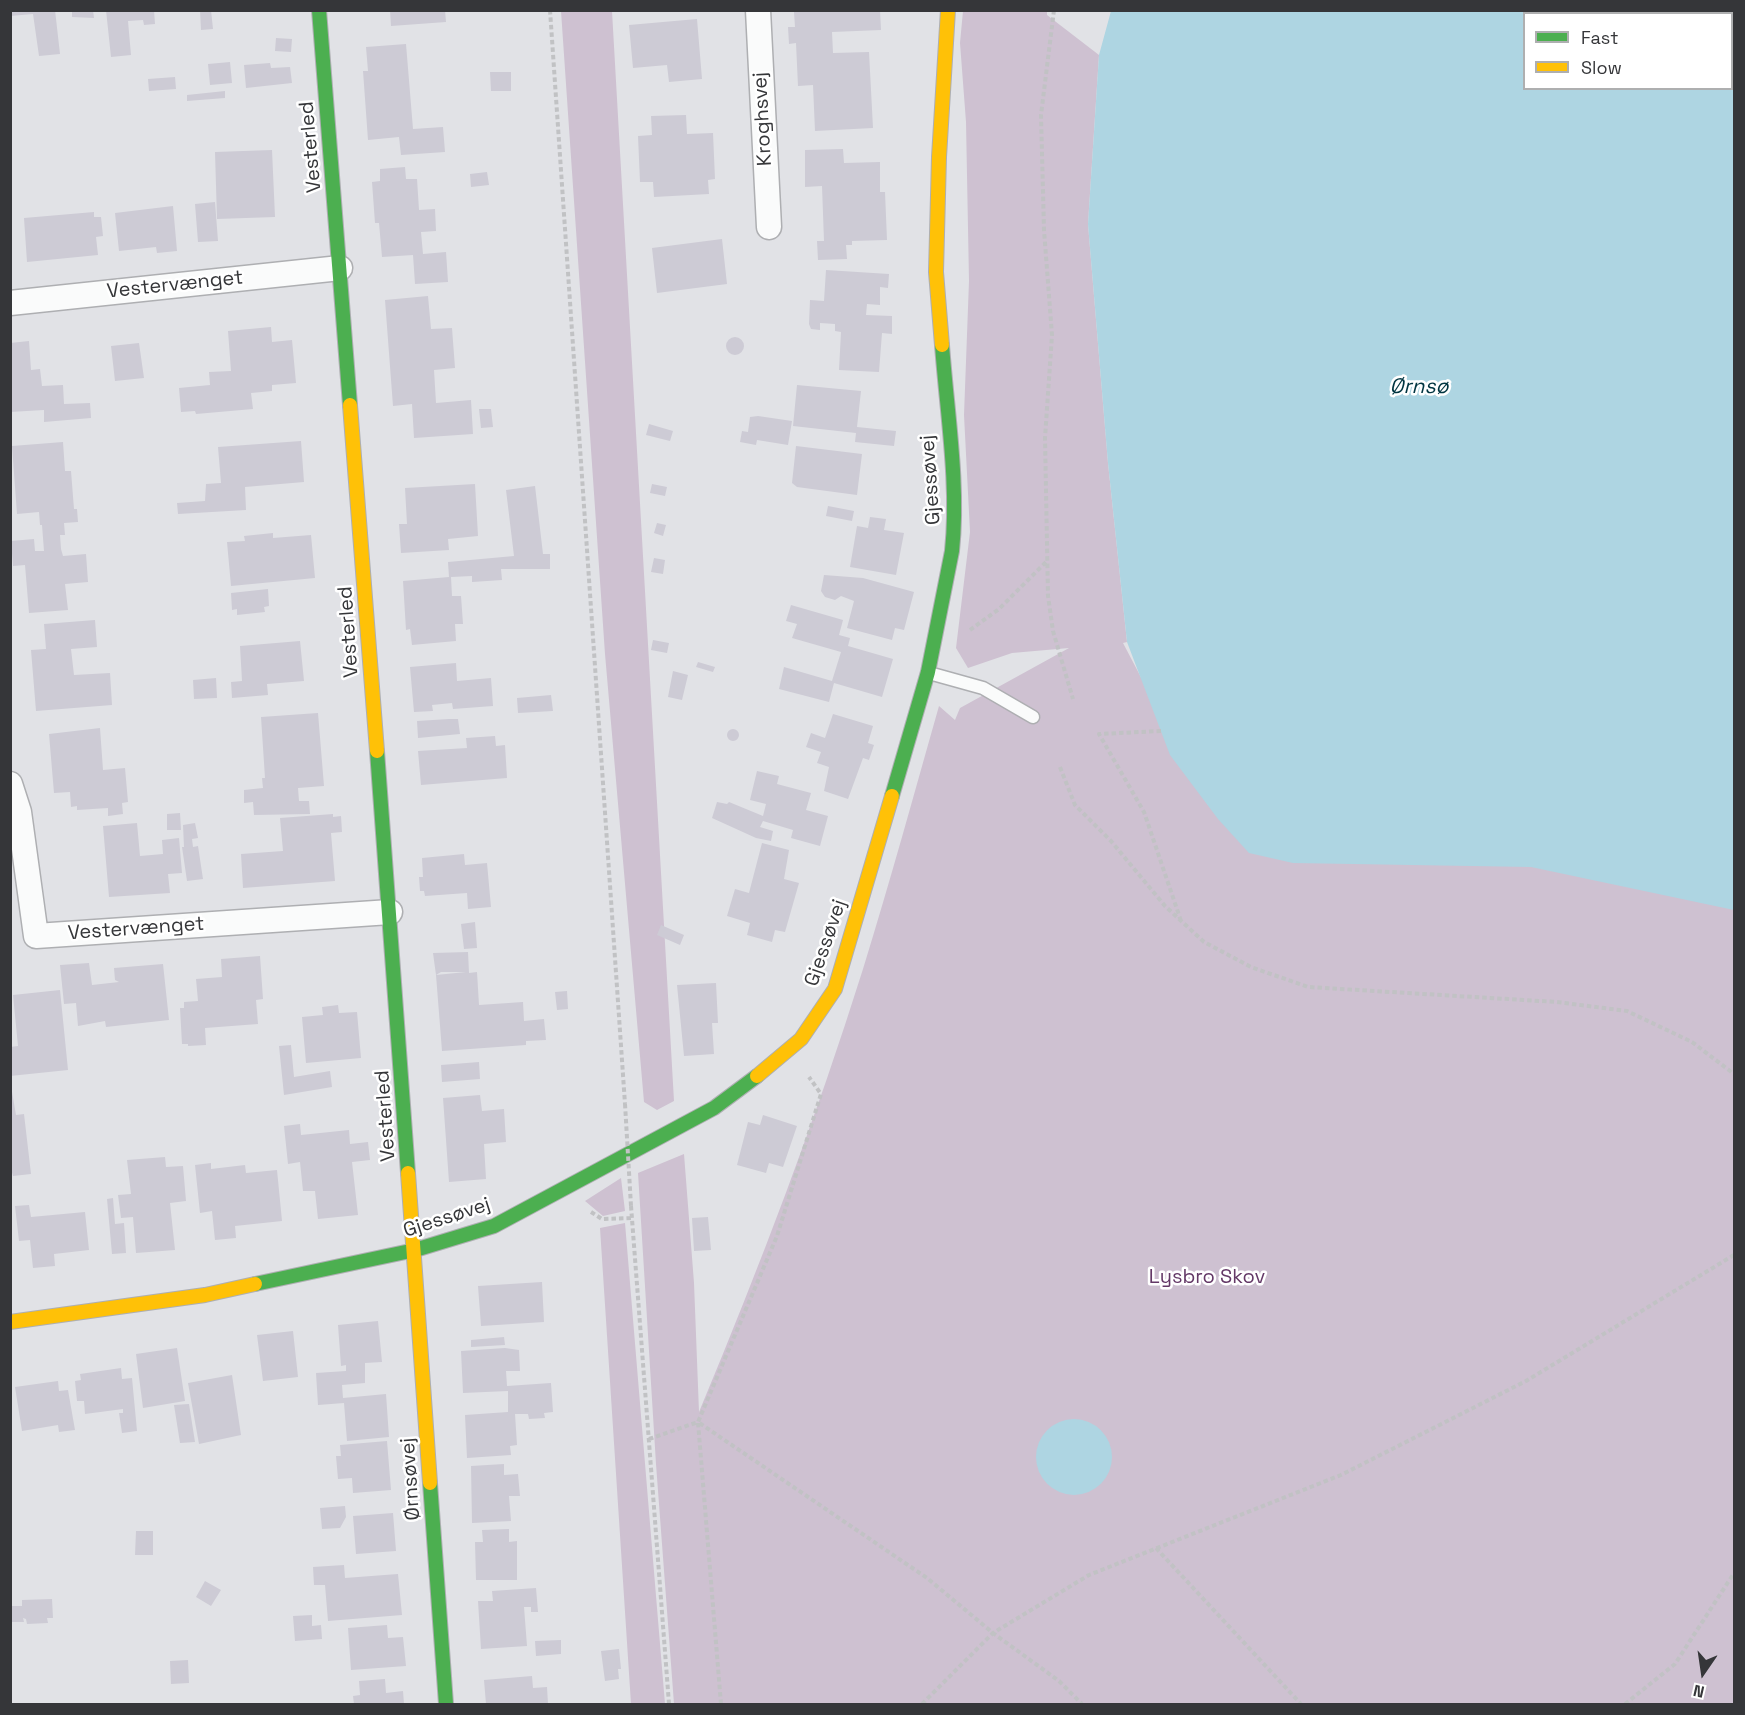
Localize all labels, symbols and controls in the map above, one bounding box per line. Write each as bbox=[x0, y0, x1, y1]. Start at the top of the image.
legend bbox=[1523, 12, 1733, 90]
text: Fast bbox=[1581, 26, 1618, 49]
text: Slow bbox=[1581, 56, 1622, 79]
street label: Kroghsvej bbox=[749, 71, 777, 167]
street label: Vesterled bbox=[295, 100, 327, 194]
street label: Vestervænget bbox=[106, 266, 244, 304]
water label: Ørnsø bbox=[1390, 374, 1448, 400]
street label: Gjessøvej bbox=[916, 434, 946, 526]
street label: Vesterled bbox=[334, 585, 364, 679]
street label: Gjessøvej bbox=[800, 896, 852, 990]
street label: Vestervænget bbox=[67, 912, 205, 946]
street label: Vesterled bbox=[371, 1069, 401, 1163]
street label: Gjessøvej bbox=[400, 1193, 494, 1243]
park label: Lysbro Skov bbox=[1149, 1266, 1265, 1290]
street label: Ørnsøvej bbox=[396, 1437, 426, 1521]
north arrow bbox=[1673, 1643, 1733, 1703]
text: N bbox=[1691, 1680, 1706, 1702]

